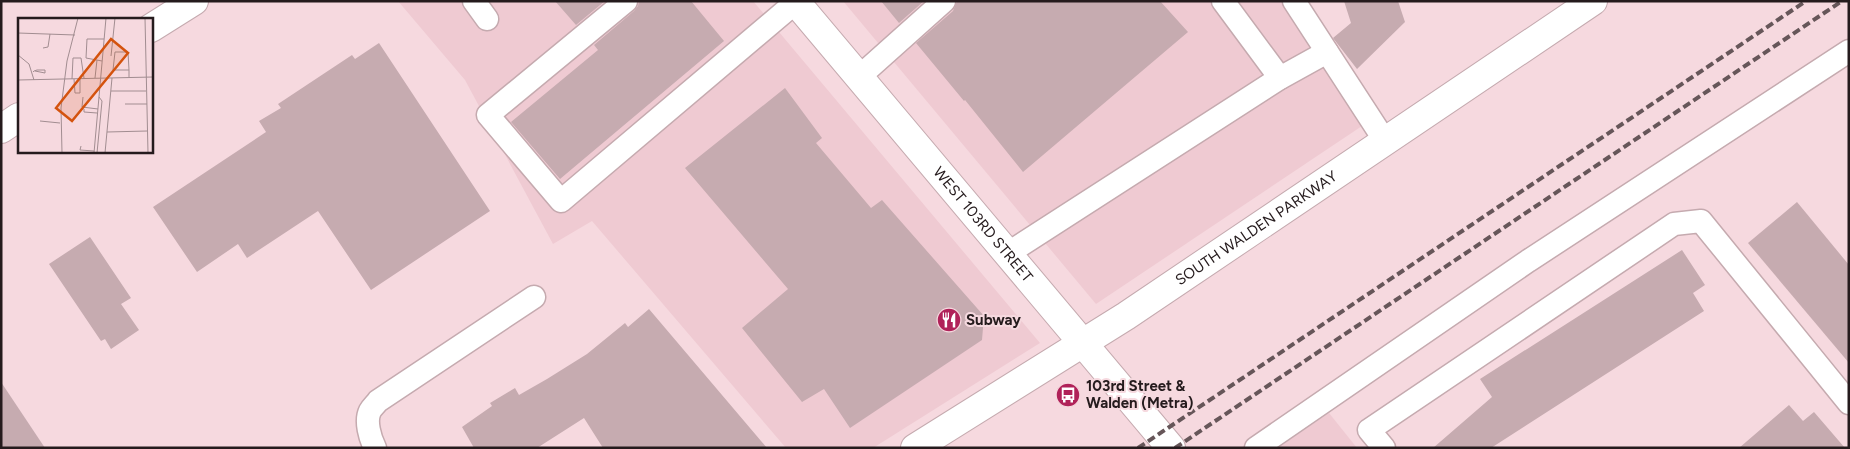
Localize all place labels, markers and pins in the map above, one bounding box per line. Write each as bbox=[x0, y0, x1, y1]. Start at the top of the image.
restaurant icon: Subway bbox=[936, 307, 962, 333]
place label: Subway bbox=[966, 311, 1021, 329]
place label: 103rd Street & Walden (Metra) bbox=[1086, 377, 1194, 412]
bus stop icon: 103rd Street & Walden (Metra) bbox=[1055, 382, 1081, 408]

